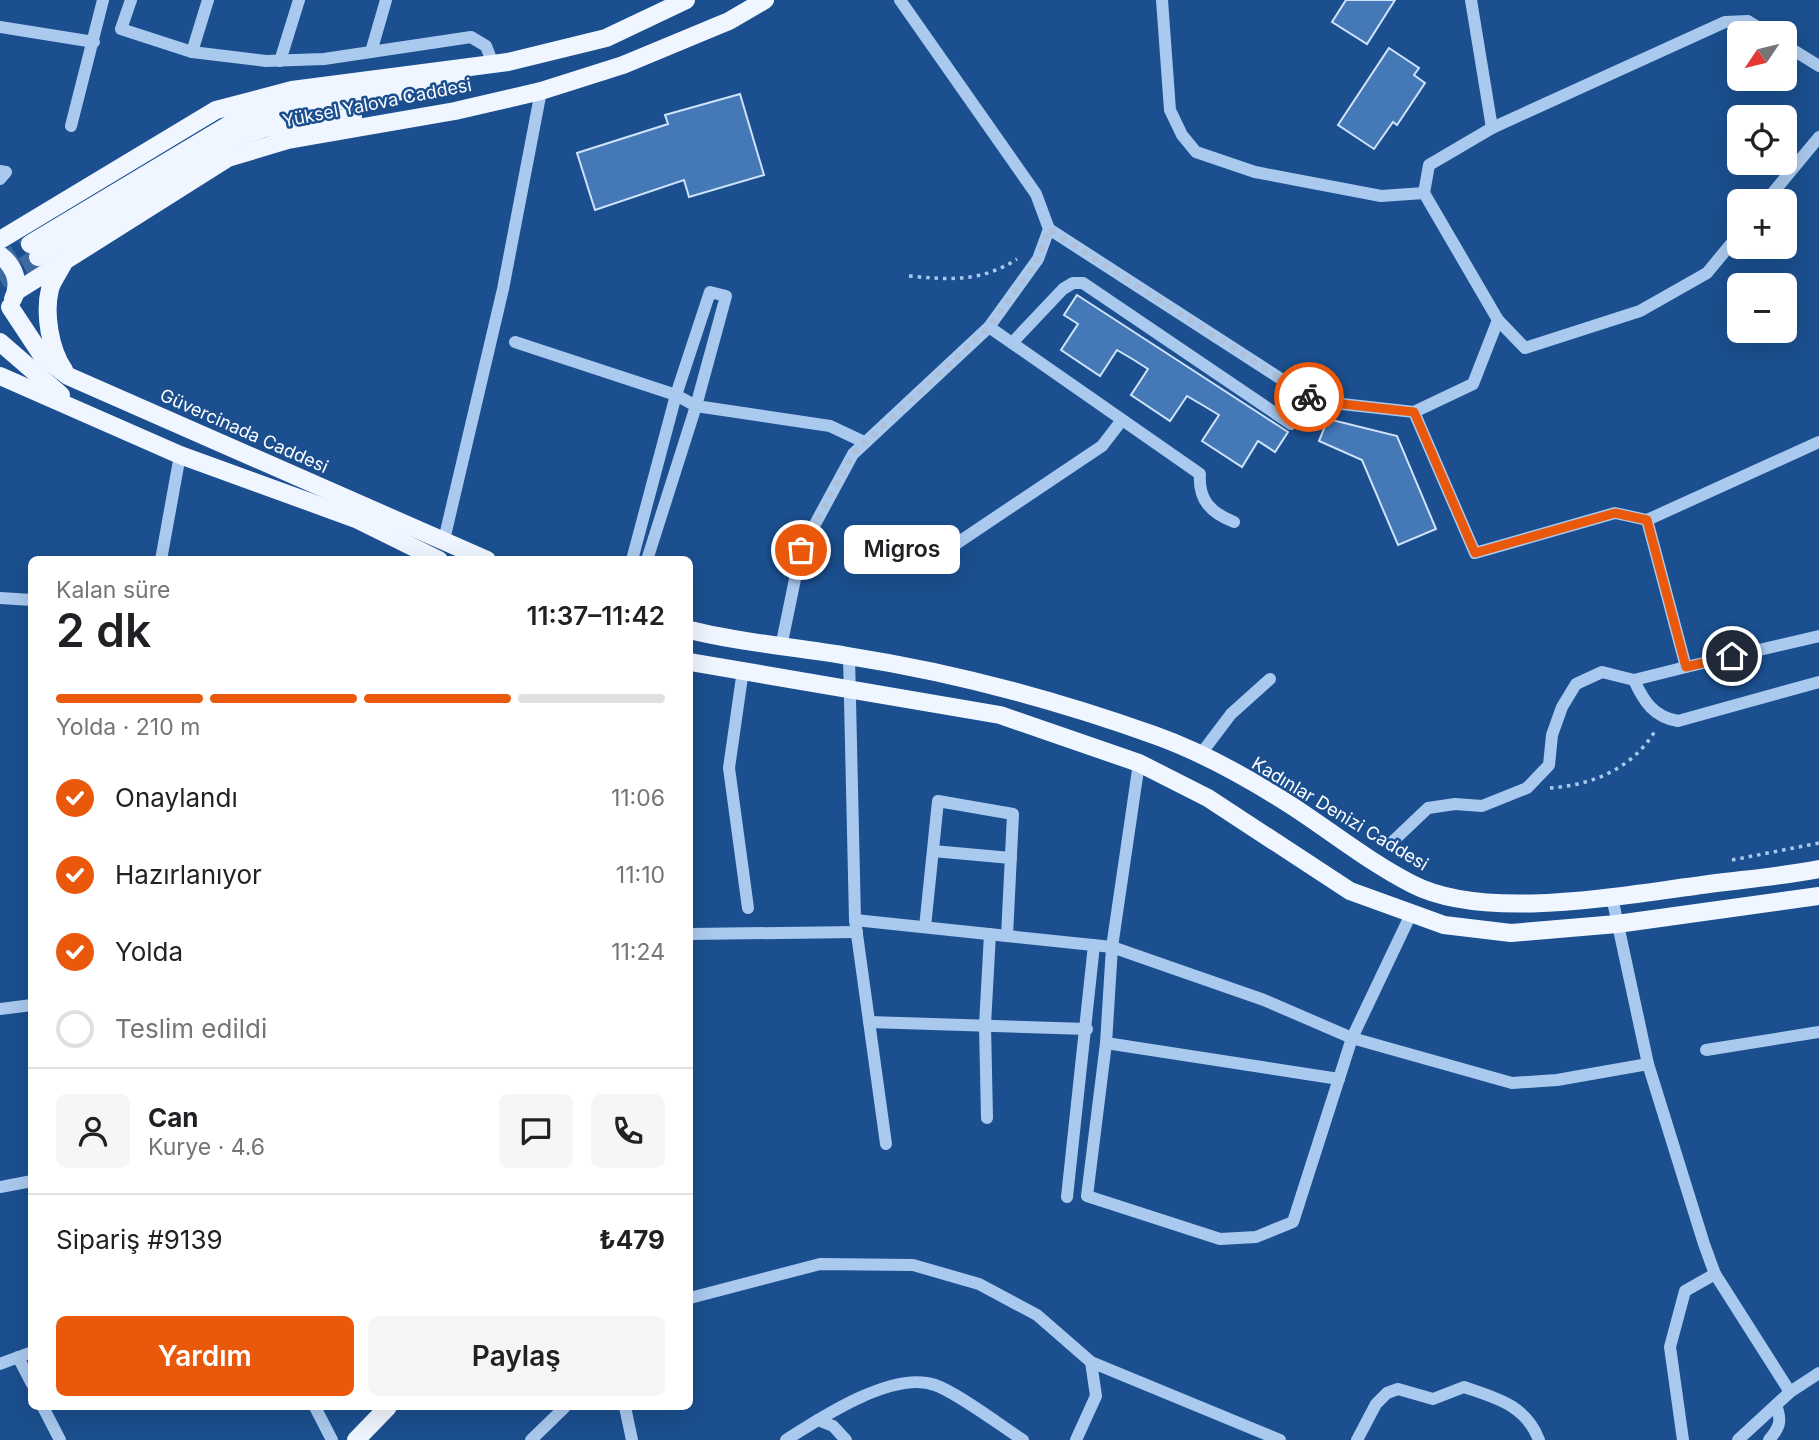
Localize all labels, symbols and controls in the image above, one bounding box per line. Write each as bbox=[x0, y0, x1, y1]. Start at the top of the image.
north arrow bbox=[1727, 21, 1797, 91]
map controls bbox=[1727, 21, 1797, 343]
street label: Yüksel Yalova Caddesi bbox=[281, 74, 473, 131]
button: locate bbox=[1727, 105, 1797, 175]
button: + bbox=[1727, 189, 1797, 259]
button: − bbox=[1727, 273, 1797, 343]
courier bbox=[1274, 362, 1344, 432]
icon: bike bbox=[1290, 378, 1328, 416]
street label: Güvercinada Caddesi bbox=[157, 384, 332, 477]
pin bbox=[771, 520, 831, 580]
callout: Migros bbox=[843, 526, 959, 574]
icon: bag bbox=[782, 531, 820, 569]
text: Migros bbox=[864, 535, 940, 563]
text: Kalan süre bbox=[56, 576, 170, 604]
text: 11:37–11:42 bbox=[526, 600, 665, 631]
text: 2 dk bbox=[56, 602, 151, 658]
pin bbox=[1702, 626, 1762, 686]
icon: home bbox=[1713, 637, 1751, 675]
text: Yolda · 210 m bbox=[56, 713, 200, 741]
street label: Kadınlar Denizi Caddesi bbox=[1248, 753, 1432, 875]
icon: check bbox=[56, 779, 94, 817]
text: Onaylandı bbox=[115, 782, 238, 813]
text: 11:06 bbox=[611, 784, 665, 812]
icon: check bbox=[56, 856, 94, 894]
text: Hazırlanıyor bbox=[115, 859, 262, 890]
text: 11:10 bbox=[616, 861, 665, 889]
icon: check bbox=[56, 933, 94, 971]
text: Yolda bbox=[115, 936, 183, 967]
text: 11:24 bbox=[611, 938, 665, 966]
text: Teslim edildi bbox=[115, 1013, 267, 1044]
button: person bbox=[56, 1094, 130, 1168]
button: chat bbox=[499, 1094, 573, 1168]
button: phone bbox=[591, 1094, 665, 1168]
text: Can bbox=[148, 1102, 199, 1133]
text: Kurye · 4.6 bbox=[148, 1133, 265, 1161]
text: Sipariş #9139 bbox=[56, 1224, 223, 1255]
text: ₺479 bbox=[599, 1224, 665, 1255]
button: Yardım bbox=[56, 1316, 354, 1396]
button: Paylaş bbox=[368, 1316, 665, 1396]

